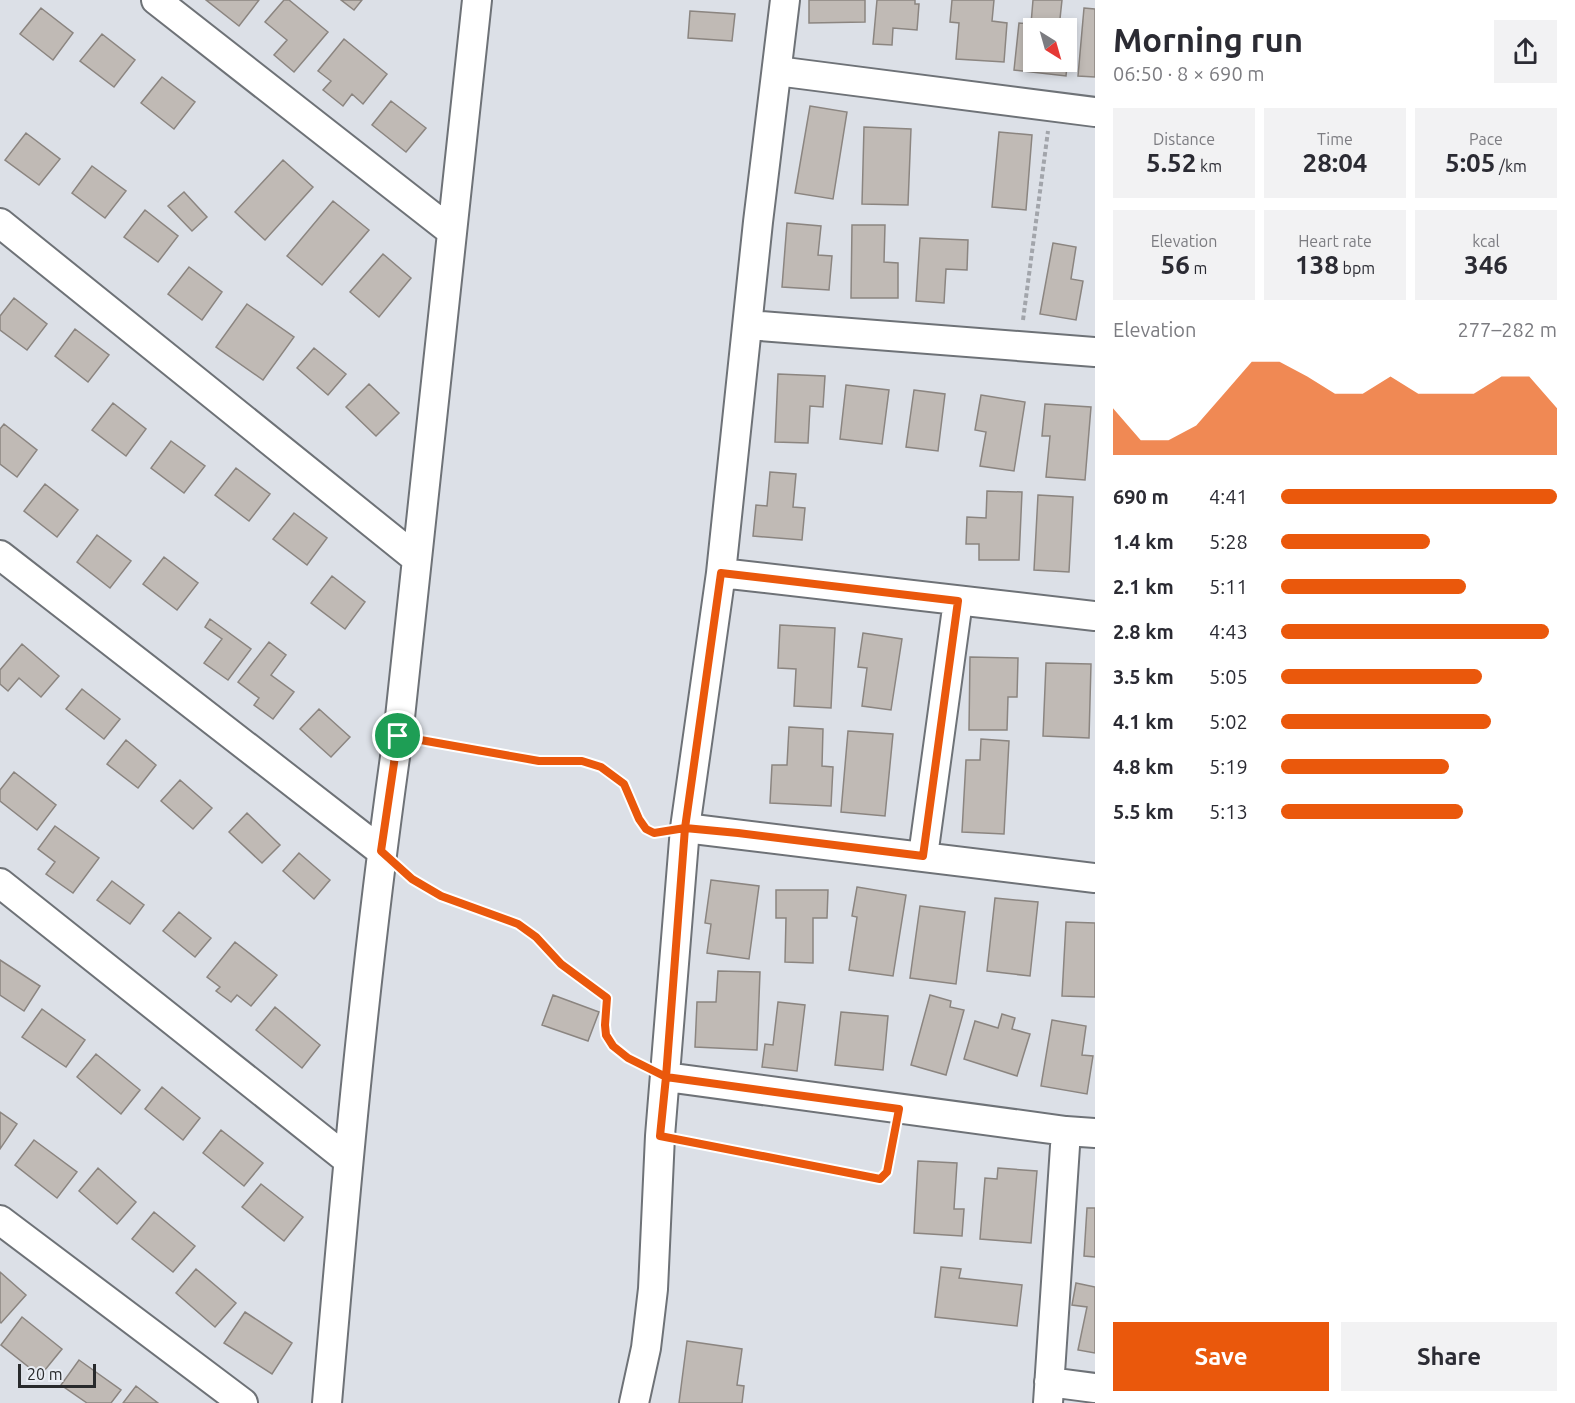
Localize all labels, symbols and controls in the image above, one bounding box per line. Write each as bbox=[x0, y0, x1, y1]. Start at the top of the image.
north arrow bbox=[1023, 18, 1077, 72]
map controls bbox=[1023, 18, 1077, 72]
button: share bbox=[1494, 20, 1557, 83]
text: Morning run bbox=[1113, 21, 1303, 58]
text: 06:50 · 8 × 690 m bbox=[1113, 62, 1265, 85]
text: Distance bbox=[1153, 130, 1215, 148]
text: Time bbox=[1317, 130, 1353, 148]
text: Pace bbox=[1469, 130, 1503, 148]
text: 5.52 bbox=[1146, 148, 1196, 177]
text: 28:04 bbox=[1302, 148, 1368, 177]
text: 5:05 bbox=[1445, 148, 1495, 177]
text: km bbox=[1196, 157, 1222, 175]
text: /km bbox=[1495, 157, 1527, 175]
text: Elevation bbox=[1151, 232, 1217, 250]
text: Heart rate bbox=[1298, 232, 1372, 250]
text: kcal bbox=[1472, 232, 1500, 250]
text: 56 bbox=[1161, 250, 1190, 279]
text: 138 bbox=[1295, 250, 1339, 279]
text: 346 bbox=[1464, 250, 1508, 279]
text: m bbox=[1190, 259, 1207, 277]
text: bpm bbox=[1339, 259, 1375, 277]
text: Elevation bbox=[1113, 318, 1196, 341]
text: 277–282 m bbox=[1458, 318, 1557, 341]
text: 690 m bbox=[1113, 485, 1169, 508]
text: 4:41 bbox=[1209, 485, 1248, 508]
text: 1.4 km bbox=[1113, 530, 1174, 553]
text: 5:28 bbox=[1209, 530, 1248, 553]
text: 2.1 km bbox=[1113, 575, 1174, 598]
text: 5:11 bbox=[1209, 575, 1248, 598]
text: 2.8 km bbox=[1113, 620, 1174, 643]
text: 4:43 bbox=[1209, 620, 1248, 643]
text: 3.5 km bbox=[1113, 665, 1174, 688]
text: 5:05 bbox=[1209, 665, 1248, 688]
pin bbox=[372, 710, 423, 761]
text: 4.1 km bbox=[1113, 710, 1174, 733]
text: 5:02 bbox=[1209, 710, 1248, 733]
icon: arrive bbox=[381, 719, 414, 752]
text: 4.8 km bbox=[1113, 755, 1174, 778]
text: 5:19 bbox=[1209, 755, 1248, 778]
text: 5.5 km bbox=[1113, 800, 1174, 823]
text: 5:13 bbox=[1209, 800, 1248, 823]
button: Save bbox=[1113, 1322, 1329, 1391]
button: Share bbox=[1341, 1322, 1557, 1391]
scale bar bbox=[18, 1361, 96, 1388]
text: 20 m bbox=[27, 1365, 63, 1383]

